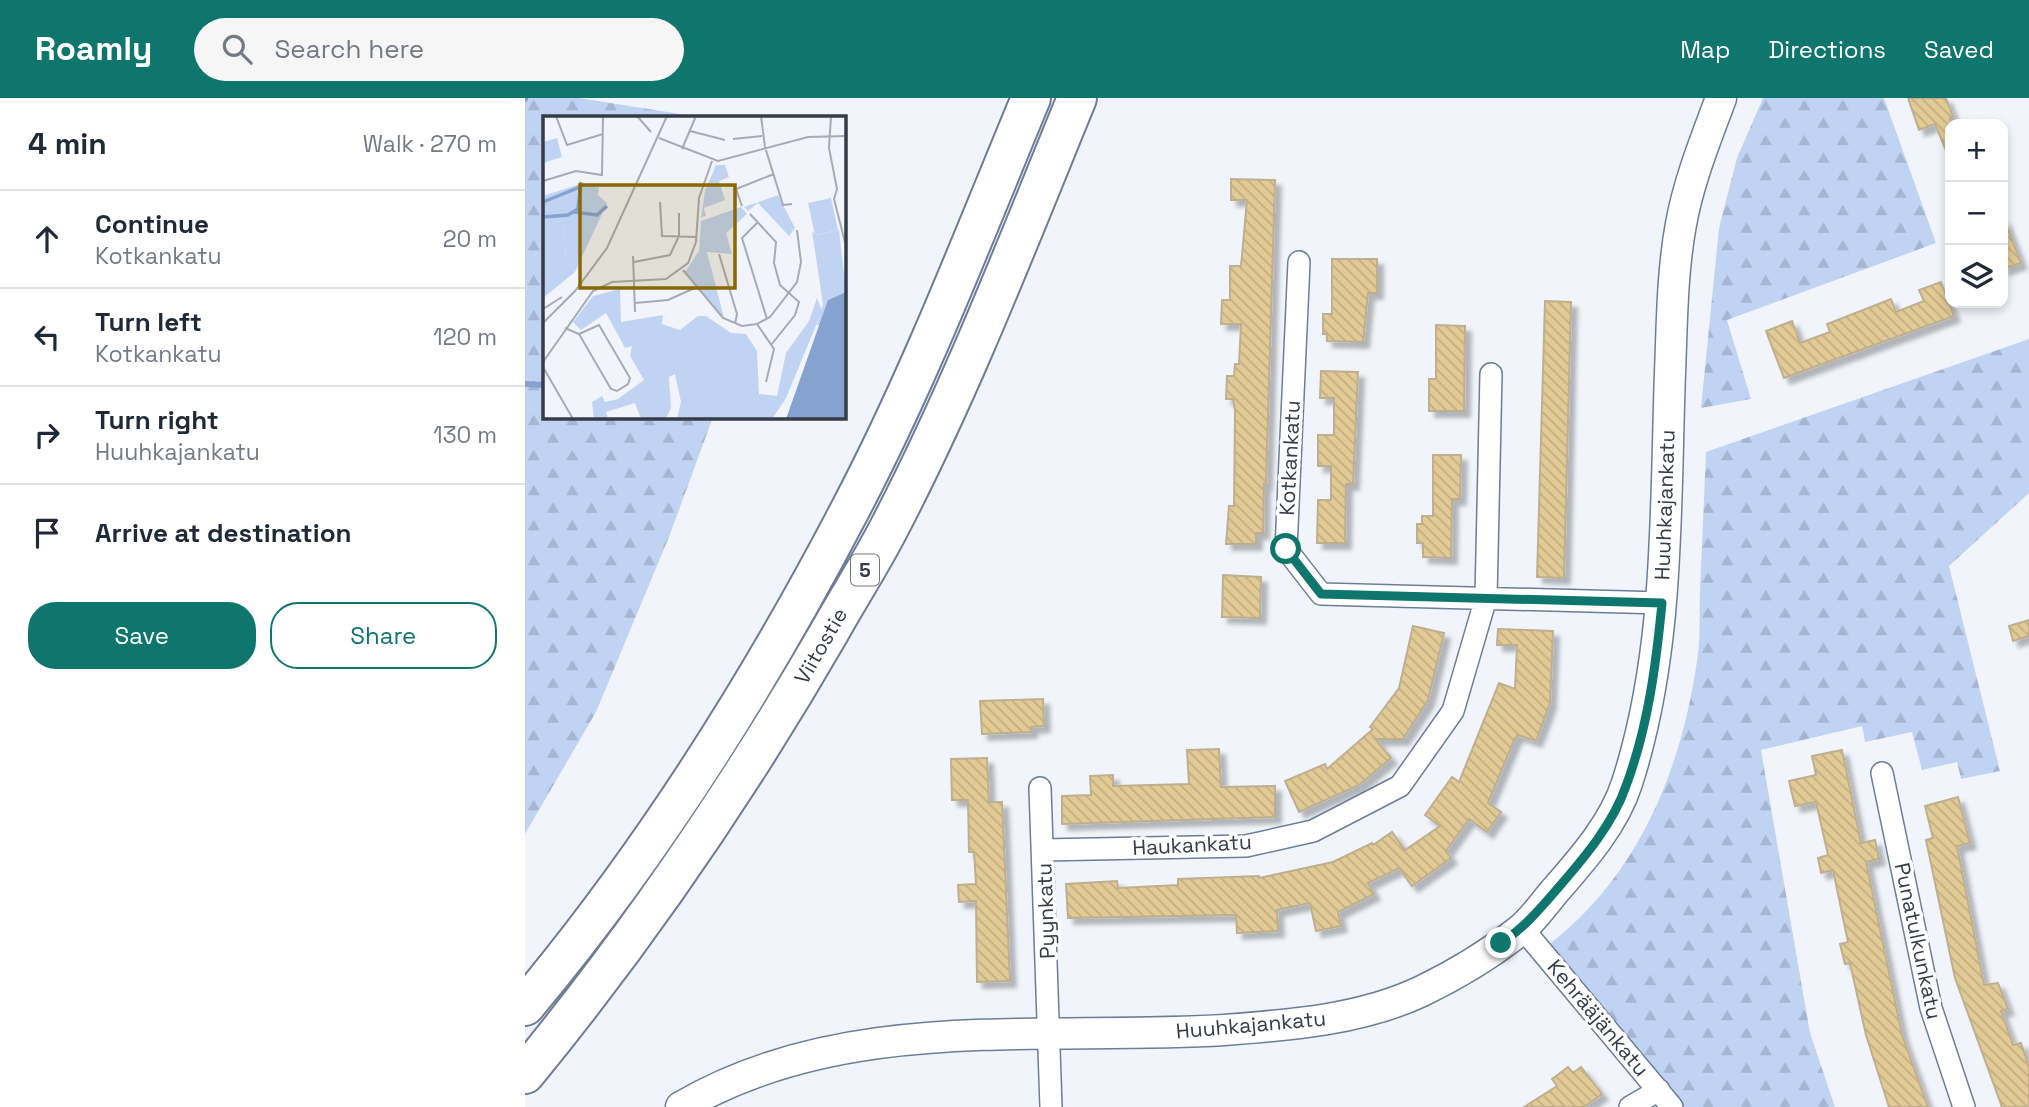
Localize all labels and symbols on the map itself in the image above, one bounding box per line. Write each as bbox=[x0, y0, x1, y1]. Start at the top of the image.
inset map bbox=[543, 116, 845, 418]
street label: Kotkankatu bbox=[1273, 400, 1306, 516]
street label: Huuhkajankatu bbox=[1648, 429, 1681, 581]
route start bbox=[1270, 533, 1301, 564]
road number: 5 bbox=[851, 555, 879, 586]
street label: Viitostie bbox=[788, 603, 853, 689]
street label: Haukankatu bbox=[1132, 828, 1252, 861]
street label: Punatulkunkatu bbox=[1889, 860, 1948, 1022]
street label: Pyynkatu bbox=[1030, 862, 1061, 960]
route end bbox=[1485, 927, 1516, 958]
street label: Kehrääjänkatu bbox=[1542, 954, 1655, 1082]
street label: Huuhkajankatu bbox=[1175, 1004, 1327, 1045]

